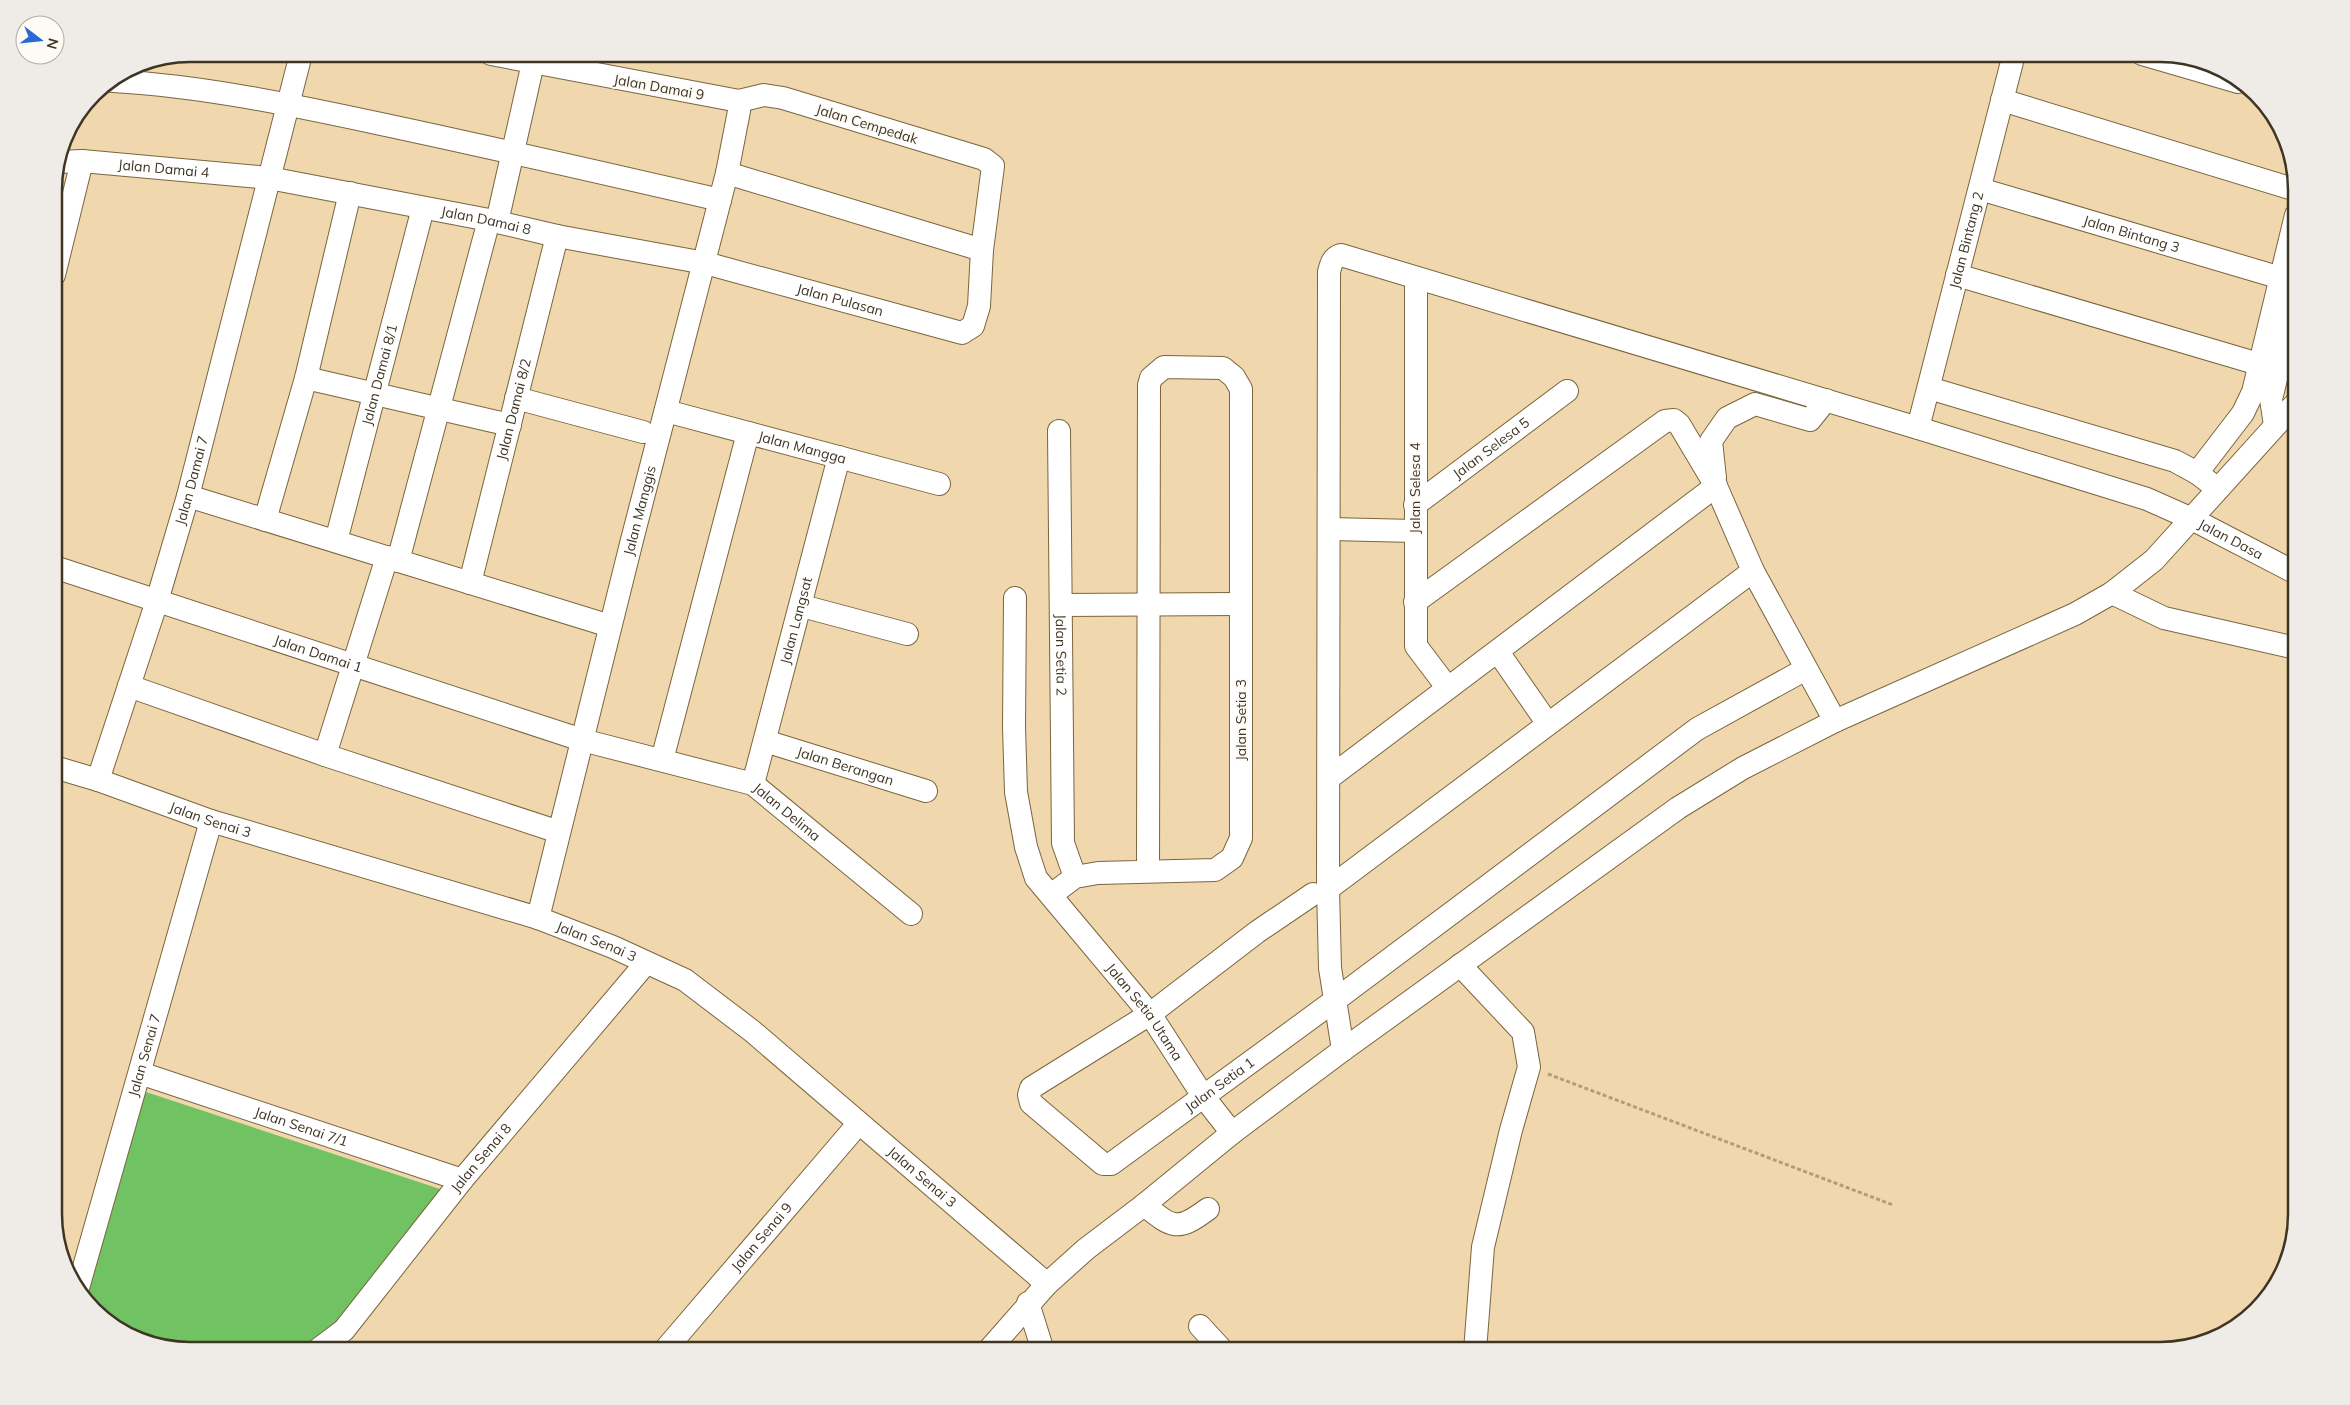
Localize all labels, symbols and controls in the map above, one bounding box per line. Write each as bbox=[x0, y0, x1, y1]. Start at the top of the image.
north arrow bbox=[15, 15, 65, 65]
text: N bbox=[42, 36, 63, 51]
street label: Jalan Damai 9 bbox=[612, 70, 706, 104]
street label: Jalan Cempedak bbox=[814, 100, 921, 148]
street label: Jalan Damai 4 bbox=[117, 155, 211, 182]
street label: Jalan Bintang 2 bbox=[1945, 190, 1987, 291]
street label: Jalan Damai 8 bbox=[440, 202, 533, 239]
street label: Jalan Bintang 3 bbox=[2081, 211, 2182, 257]
street label: Jalan Pulasan bbox=[795, 279, 885, 320]
street label: Jalan Damai 8/1 bbox=[358, 322, 401, 427]
street label: Jalan Damai 8/2 bbox=[492, 357, 535, 462]
street label: Jalan Selesa 5 bbox=[1449, 413, 1533, 483]
street label: Jalan Mangga bbox=[756, 427, 848, 468]
street label: Jalan Damai 7 bbox=[171, 434, 212, 527]
street label: Jalan Selesa 4 bbox=[1406, 442, 1424, 534]
street label: Jalan Manggis bbox=[619, 463, 660, 557]
street label: Jalan Dasa bbox=[2195, 515, 2266, 563]
street label: Jalan Langsat bbox=[776, 575, 816, 666]
street label: Jalan Setia 2 bbox=[1052, 614, 1071, 696]
street label: Jalan Damai 1 bbox=[272, 631, 365, 676]
street label: Jalan Setia 3 bbox=[1232, 679, 1250, 761]
street label: Jalan Berangan bbox=[795, 742, 896, 789]
street label: Jalan Delima bbox=[749, 779, 824, 845]
street label: Jalan Senai 3 bbox=[167, 798, 253, 841]
street label: Jalan Senai 3 bbox=[554, 917, 639, 966]
street label: Jalan Setia Utama bbox=[1102, 959, 1187, 1064]
street label: Jalan Senai 7 bbox=[124, 1012, 165, 1099]
street label: Jalan Setia 1 bbox=[1181, 1053, 1258, 1116]
street label: Jalan Senai 7/1 bbox=[252, 1103, 350, 1151]
street label: Jalan Senai 8 bbox=[447, 1120, 515, 1196]
street label: Jalan Senai 3 bbox=[884, 1142, 960, 1211]
street label: Jalan Senai 9 bbox=[727, 1199, 796, 1275]

